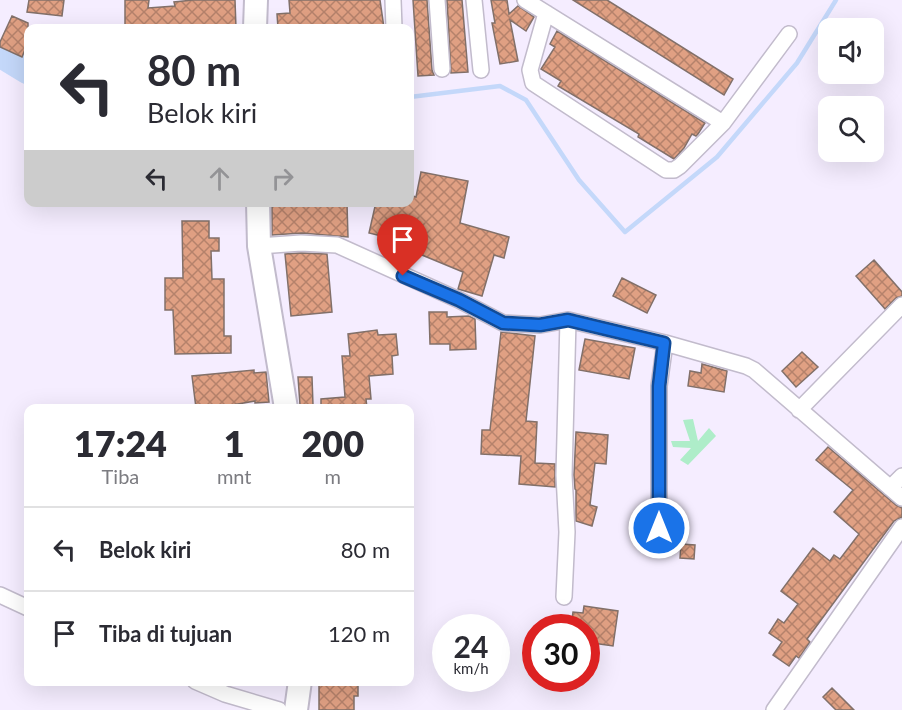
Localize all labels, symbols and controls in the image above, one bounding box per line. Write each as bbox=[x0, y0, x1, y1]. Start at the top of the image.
map controls bbox=[818, 18, 884, 162]
button: sound bbox=[818, 18, 884, 84]
text: 80 m bbox=[147, 45, 241, 95]
icon: left bbox=[48, 48, 126, 126]
text: Belok kiri bbox=[147, 96, 257, 129]
button: search bbox=[818, 96, 884, 162]
icon: left bbox=[140, 162, 173, 195]
icon: ahead bbox=[203, 162, 236, 195]
icon: right bbox=[266, 162, 299, 195]
pin bbox=[377, 214, 428, 276]
icon: arrive bbox=[386, 223, 419, 256]
text: 17:24 bbox=[74, 421, 167, 465]
text: 1 bbox=[224, 421, 245, 465]
text: 200 bbox=[301, 421, 364, 465]
text: Tiba bbox=[102, 464, 139, 488]
text: mnt bbox=[217, 464, 252, 488]
text: m bbox=[325, 464, 341, 488]
position arrow bbox=[627, 496, 691, 560]
icon: left bbox=[48, 533, 81, 566]
text: Belok kiri bbox=[99, 536, 191, 563]
text: 80 m bbox=[341, 536, 390, 563]
speed limit sign: 30 bbox=[522, 614, 600, 692]
icon: arrive bbox=[48, 617, 81, 650]
text: Tiba di tujuan bbox=[99, 620, 232, 647]
text: 120 m bbox=[328, 620, 390, 647]
text: 24 bbox=[454, 628, 488, 664]
text: km/h bbox=[453, 659, 489, 677]

